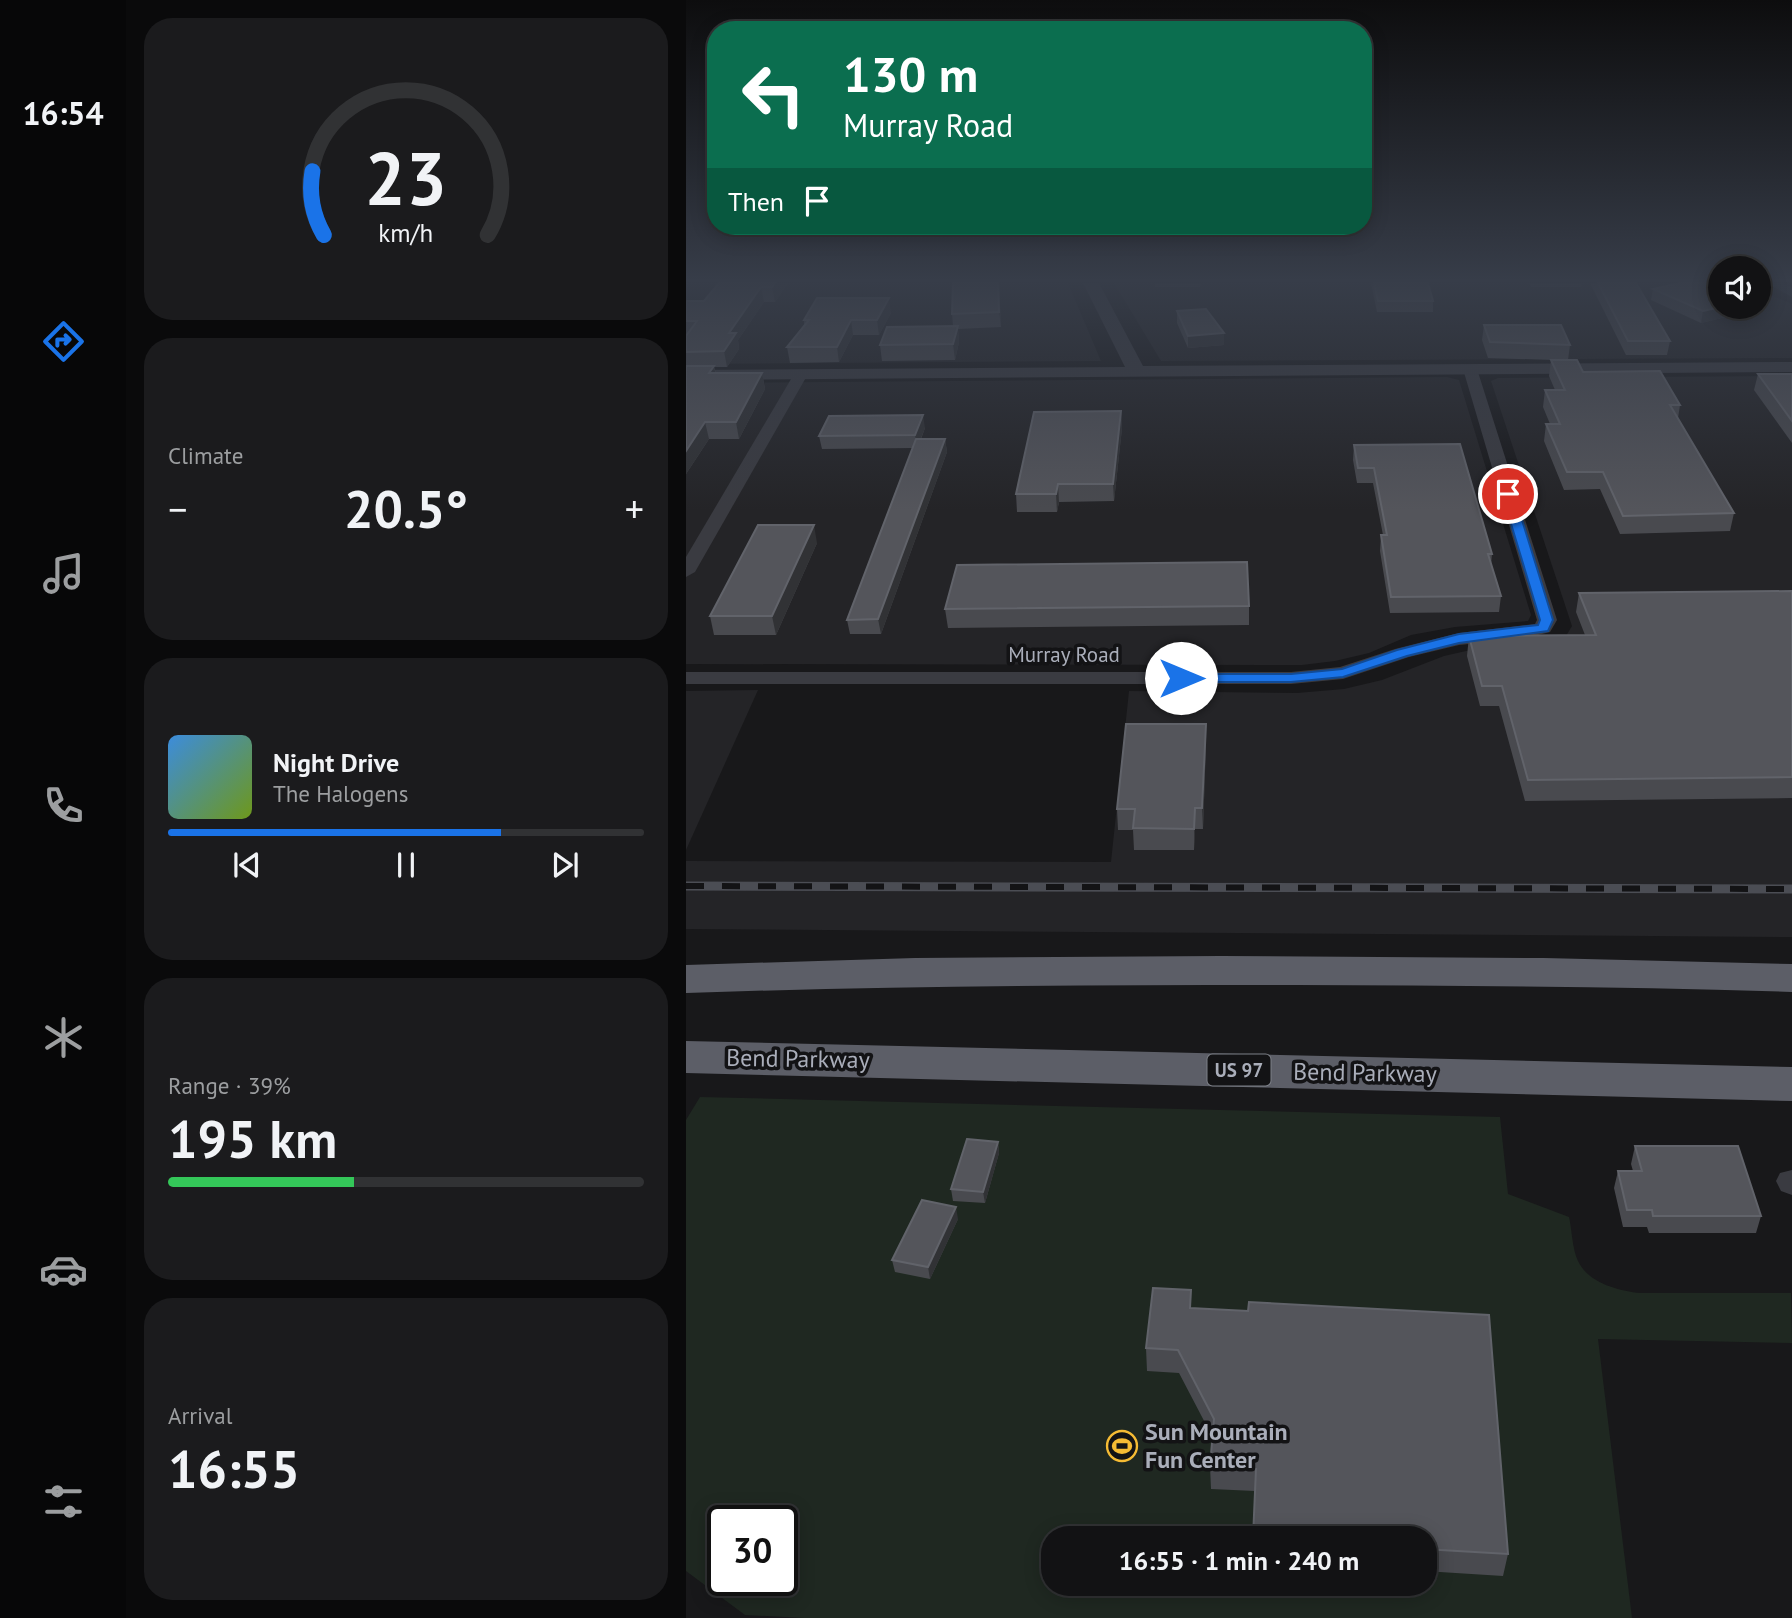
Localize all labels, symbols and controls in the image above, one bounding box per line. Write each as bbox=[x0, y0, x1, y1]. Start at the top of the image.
text: 130 m bbox=[843, 42, 978, 106]
icon: left bbox=[728, 49, 819, 140]
text: 16:54 bbox=[22, 92, 104, 134]
text: Murray Road bbox=[843, 104, 1013, 146]
text: 23 bbox=[365, 131, 447, 225]
icon: arrive bbox=[798, 182, 836, 220]
text: Then bbox=[728, 185, 784, 218]
text: km/h bbox=[379, 217, 433, 249]
map controls bbox=[1708, 256, 1771, 319]
button: sound bbox=[1708, 256, 1771, 319]
icon: directions bbox=[39, 317, 88, 366]
text: Climate bbox=[168, 441, 243, 470]
pin bbox=[1478, 464, 1538, 524]
text: 20.5° bbox=[344, 475, 468, 542]
icon: arrive bbox=[1489, 475, 1527, 513]
text: − bbox=[168, 484, 187, 533]
text: + bbox=[625, 484, 644, 533]
icon: music bbox=[39, 549, 88, 598]
street label: Murray Road bbox=[1008, 641, 1120, 668]
position arrow bbox=[1144, 641, 1218, 715]
text: Night Drive bbox=[273, 746, 399, 779]
text: The Halogens bbox=[273, 779, 408, 808]
icon: phone bbox=[39, 781, 88, 830]
icon: previous bbox=[228, 846, 266, 884]
icon: pause bbox=[387, 846, 425, 884]
icon: next bbox=[546, 846, 584, 884]
icon: climate bbox=[39, 1013, 88, 1062]
street label: Bend Parkway bbox=[726, 1042, 870, 1075]
road number: US 97 bbox=[1208, 1054, 1270, 1086]
street label: Bend Parkway bbox=[1293, 1056, 1437, 1089]
text: Range · 39% bbox=[168, 1071, 291, 1100]
text: 195 km bbox=[168, 1105, 337, 1172]
icon: car bbox=[39, 1245, 88, 1294]
text: Arrival bbox=[168, 1401, 232, 1430]
place label: Sun Mountain Fun Center bbox=[1145, 1416, 1288, 1475]
sports icon: Sun Mountain Fun Center bbox=[1105, 1429, 1139, 1463]
text: 16:55 bbox=[168, 1435, 300, 1502]
icon: filters bbox=[39, 1477, 88, 1526]
speed limit sign: 30 bbox=[707, 1505, 798, 1596]
text: 16:55 · 1 min · 240 m bbox=[1119, 1544, 1359, 1577]

